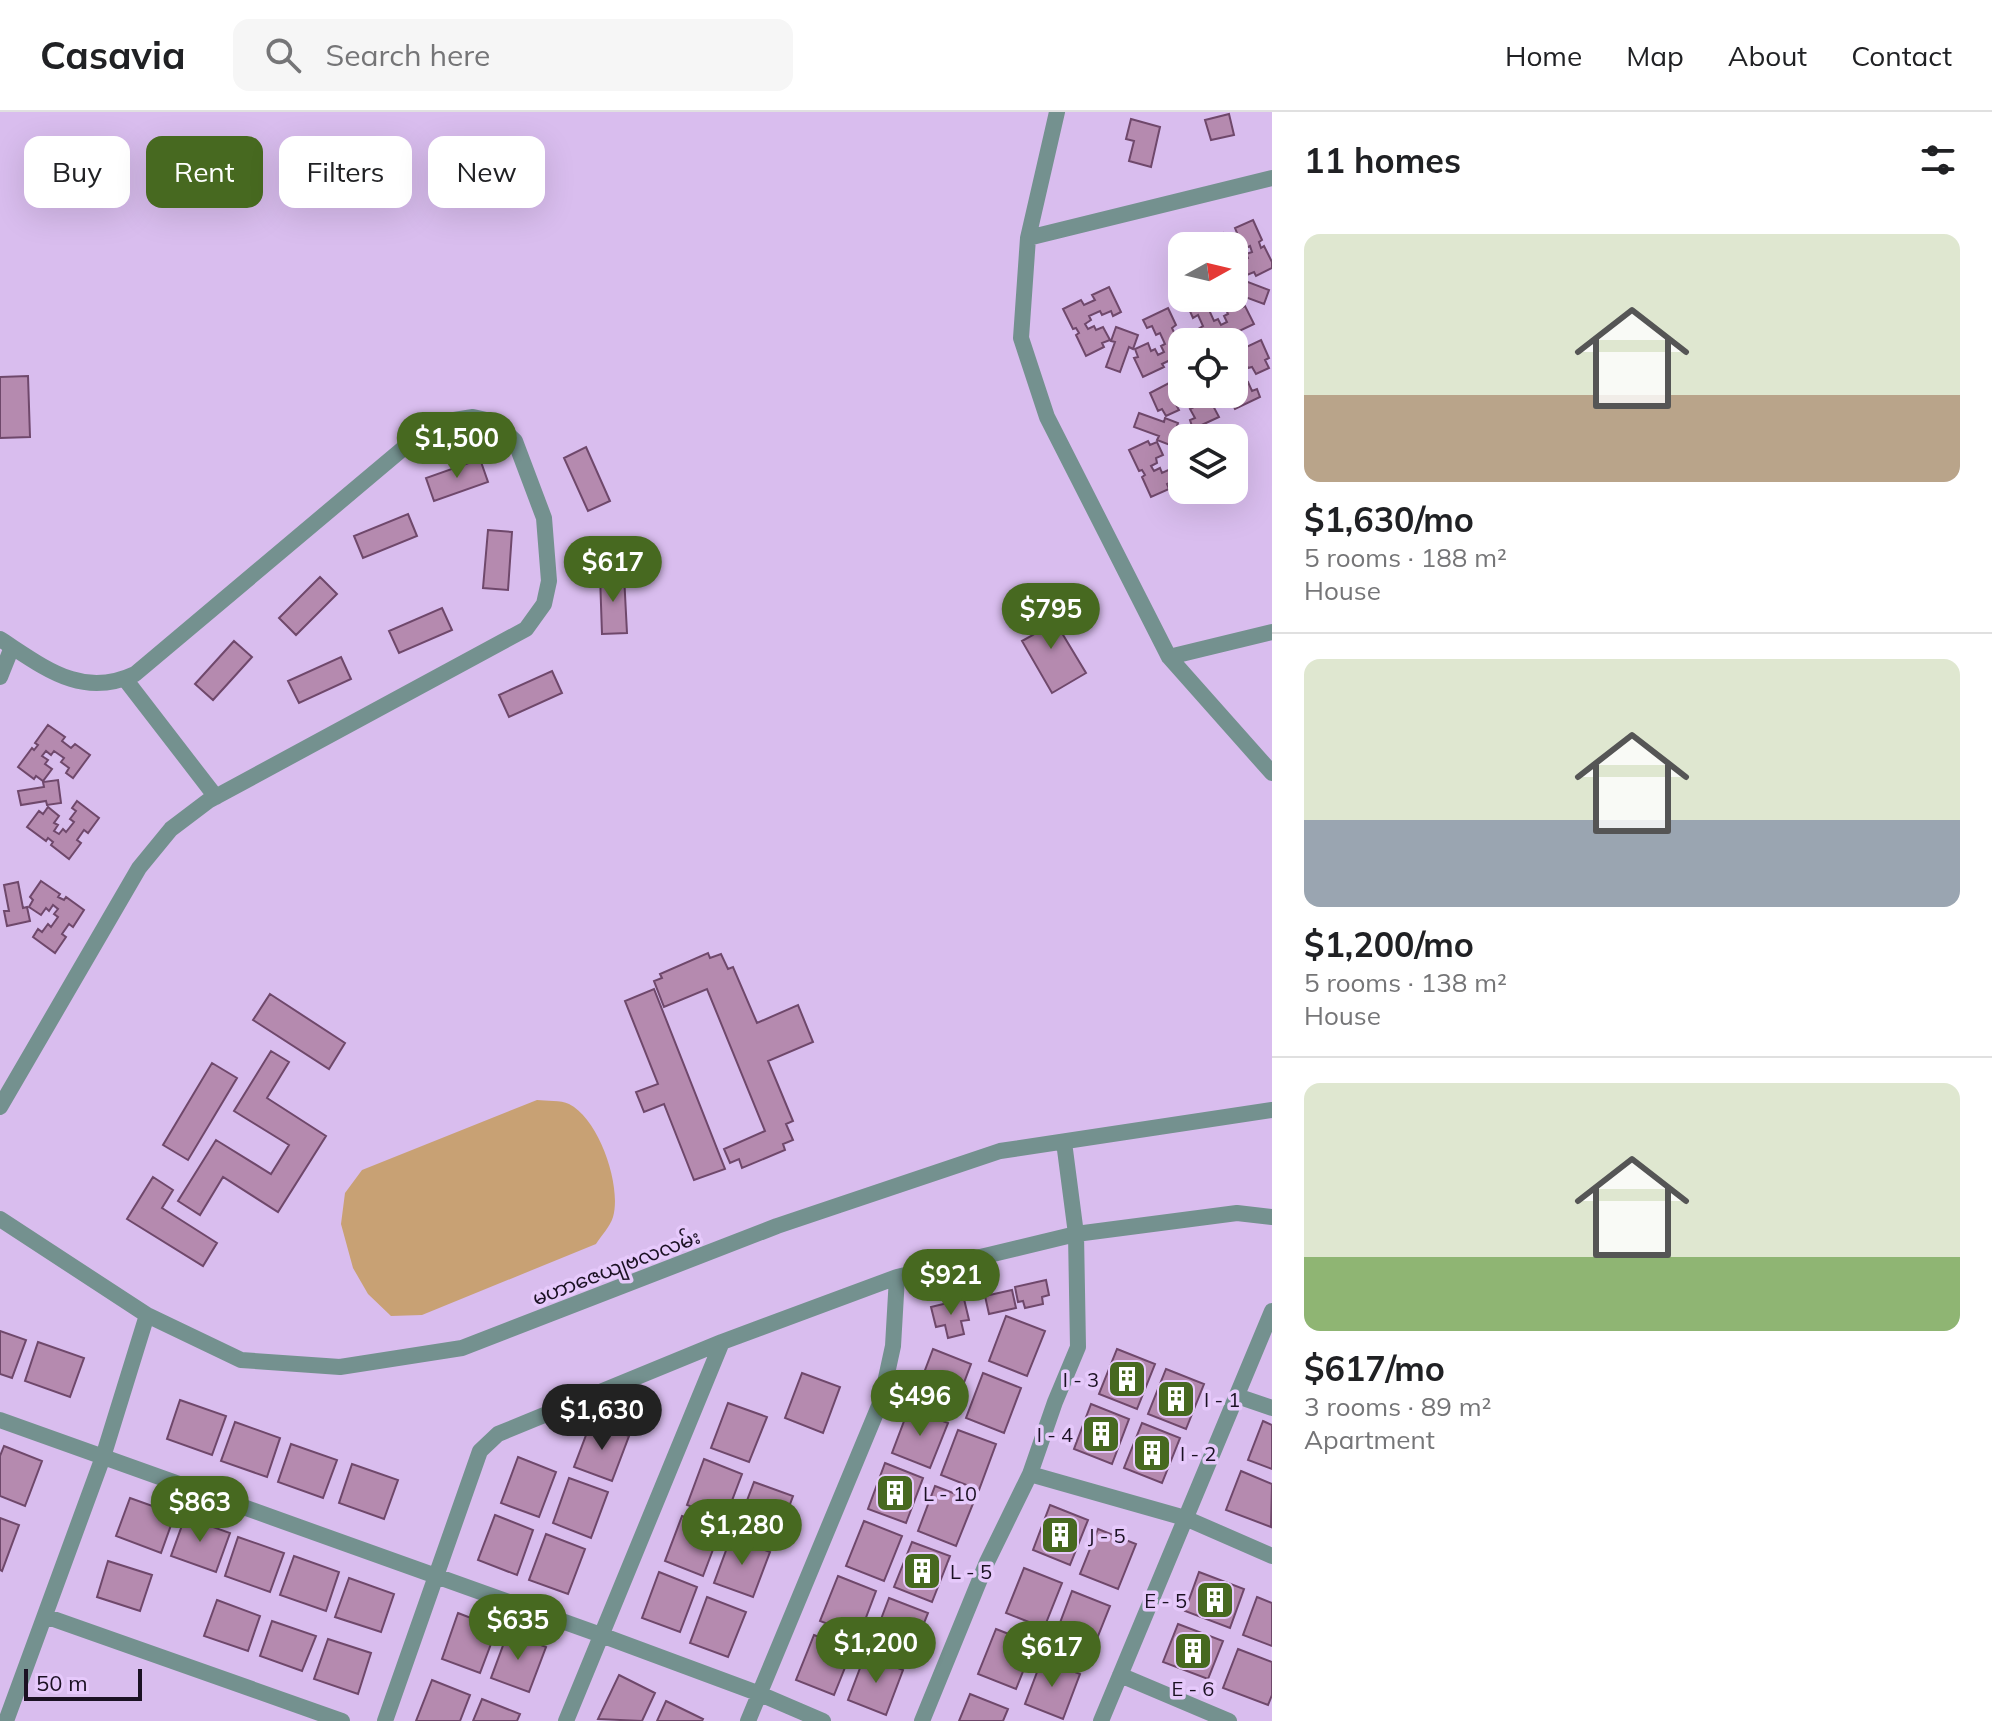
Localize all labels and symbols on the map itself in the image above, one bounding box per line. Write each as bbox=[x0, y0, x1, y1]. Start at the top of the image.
north arrow bbox=[1168, 232, 1248, 312]
pin: $1,500 bbox=[392, 412, 522, 480]
pin: $617 bbox=[566, 536, 660, 604]
pin: $795 bbox=[1004, 583, 1098, 651]
street label: မဟာဇေယျဗလလမ်း bbox=[528, 1223, 705, 1314]
pin: $921 bbox=[904, 1249, 998, 1317]
building icon: I - 3 bbox=[1106, 1358, 1148, 1400]
place label: I - 3 bbox=[1063, 1367, 1099, 1392]
pin: $496 bbox=[873, 1370, 967, 1438]
building icon: I - 1 bbox=[1155, 1378, 1197, 1420]
pin: $1,630 bbox=[537, 1384, 667, 1452]
place label: I - 1 bbox=[1204, 1387, 1240, 1412]
building icon: I - 4 bbox=[1080, 1413, 1122, 1455]
place label: I - 4 bbox=[1037, 1422, 1073, 1447]
building icon: I - 2 bbox=[1131, 1432, 1173, 1474]
place label: I - 2 bbox=[1180, 1441, 1216, 1466]
building icon: L - 10 bbox=[874, 1472, 916, 1514]
pin: $863 bbox=[153, 1476, 247, 1544]
place label: L - 10 bbox=[923, 1481, 977, 1506]
pin: $1,280 bbox=[677, 1499, 807, 1567]
building icon: J - 5 bbox=[1039, 1514, 1081, 1556]
place label: J - 5 bbox=[1088, 1523, 1126, 1548]
building icon: L - 5 bbox=[901, 1550, 943, 1592]
place label: L - 5 bbox=[950, 1559, 992, 1584]
building icon: E - 5 bbox=[1194, 1579, 1236, 1621]
place label: E - 5 bbox=[1144, 1588, 1187, 1613]
pin: $635 bbox=[471, 1594, 565, 1662]
pin: $1,200 bbox=[811, 1617, 941, 1685]
pin: $617 bbox=[1005, 1621, 1099, 1689]
building icon: E - 6 bbox=[1172, 1630, 1214, 1672]
scale bar bbox=[24, 1665, 142, 1701]
place label: E - 6 bbox=[1172, 1676, 1214, 1701]

